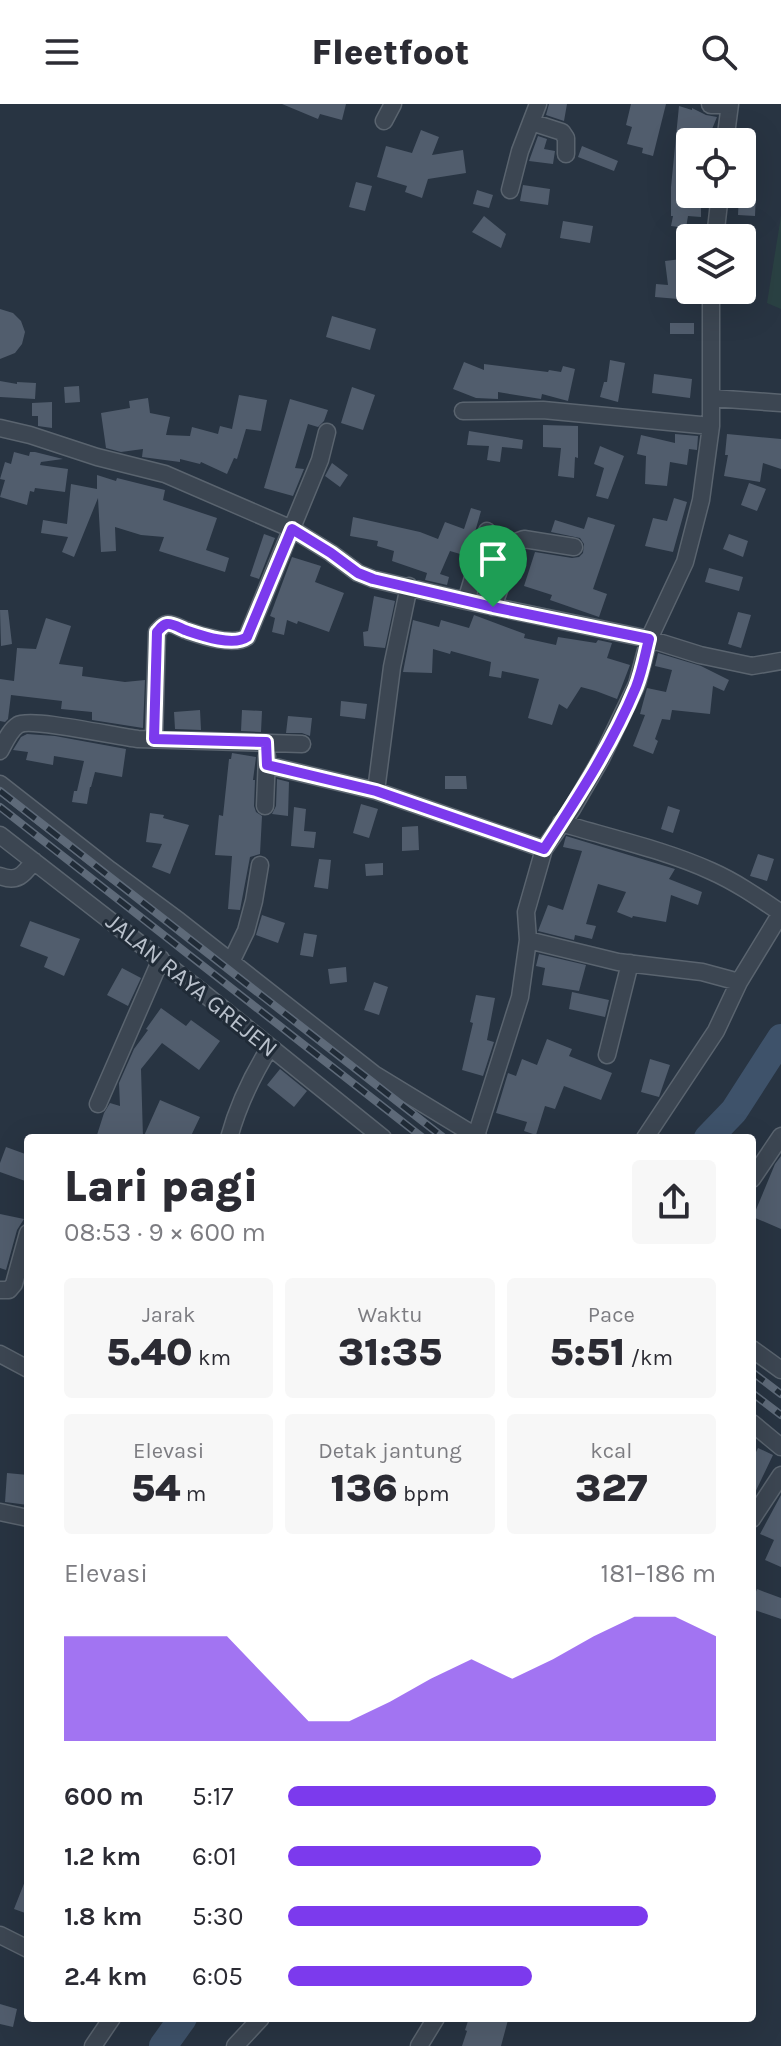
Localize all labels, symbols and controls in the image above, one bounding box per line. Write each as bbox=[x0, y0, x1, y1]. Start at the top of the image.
icon: menu bbox=[40, 30, 84, 74]
icon: search bbox=[697, 30, 741, 74]
text: Fleetfoot bbox=[311, 31, 470, 73]
map controls bbox=[676, 128, 756, 304]
button: locate bbox=[676, 128, 756, 208]
button: layers bbox=[676, 224, 756, 304]
pin bbox=[459, 525, 527, 607]
icon: arrive bbox=[471, 537, 515, 581]
street label: JALAN RAYA GREJEN bbox=[101, 907, 283, 1063]
button: share bbox=[632, 1160, 716, 1244]
text: Lari pagi bbox=[64, 1161, 258, 1212]
text: 08:53 · 9 × 600 m bbox=[64, 1217, 266, 1248]
text: Jarak bbox=[142, 1302, 195, 1328]
text: Waktu bbox=[357, 1302, 423, 1328]
text: Pace bbox=[588, 1302, 635, 1328]
text: 5.40 bbox=[106, 1328, 193, 1375]
text: 31:35 bbox=[338, 1328, 442, 1375]
text: 5:51 bbox=[550, 1328, 625, 1375]
text: km bbox=[193, 1345, 231, 1371]
text: /km bbox=[625, 1345, 673, 1371]
text: Elevasi bbox=[133, 1438, 204, 1464]
text: Detak jantung bbox=[318, 1438, 462, 1464]
text: kcal bbox=[590, 1438, 632, 1464]
text: 54 bbox=[131, 1464, 180, 1511]
text: 136 bbox=[331, 1464, 398, 1511]
text: 327 bbox=[575, 1464, 648, 1511]
text: m bbox=[180, 1481, 206, 1507]
text: bpm bbox=[398, 1481, 449, 1507]
text: Elevasi bbox=[64, 1558, 148, 1589]
text: 181–186 m bbox=[601, 1558, 716, 1589]
text: 600 m bbox=[64, 1781, 144, 1812]
text: 5:17 bbox=[192, 1781, 233, 1812]
text: 1.2 km bbox=[64, 1841, 141, 1872]
text: 6:01 bbox=[192, 1841, 237, 1872]
text: 1.8 km bbox=[64, 1901, 142, 1932]
text: 5:30 bbox=[192, 1901, 243, 1932]
text: 2.4 km bbox=[64, 1961, 147, 1992]
text: 6:05 bbox=[192, 1961, 243, 1992]

